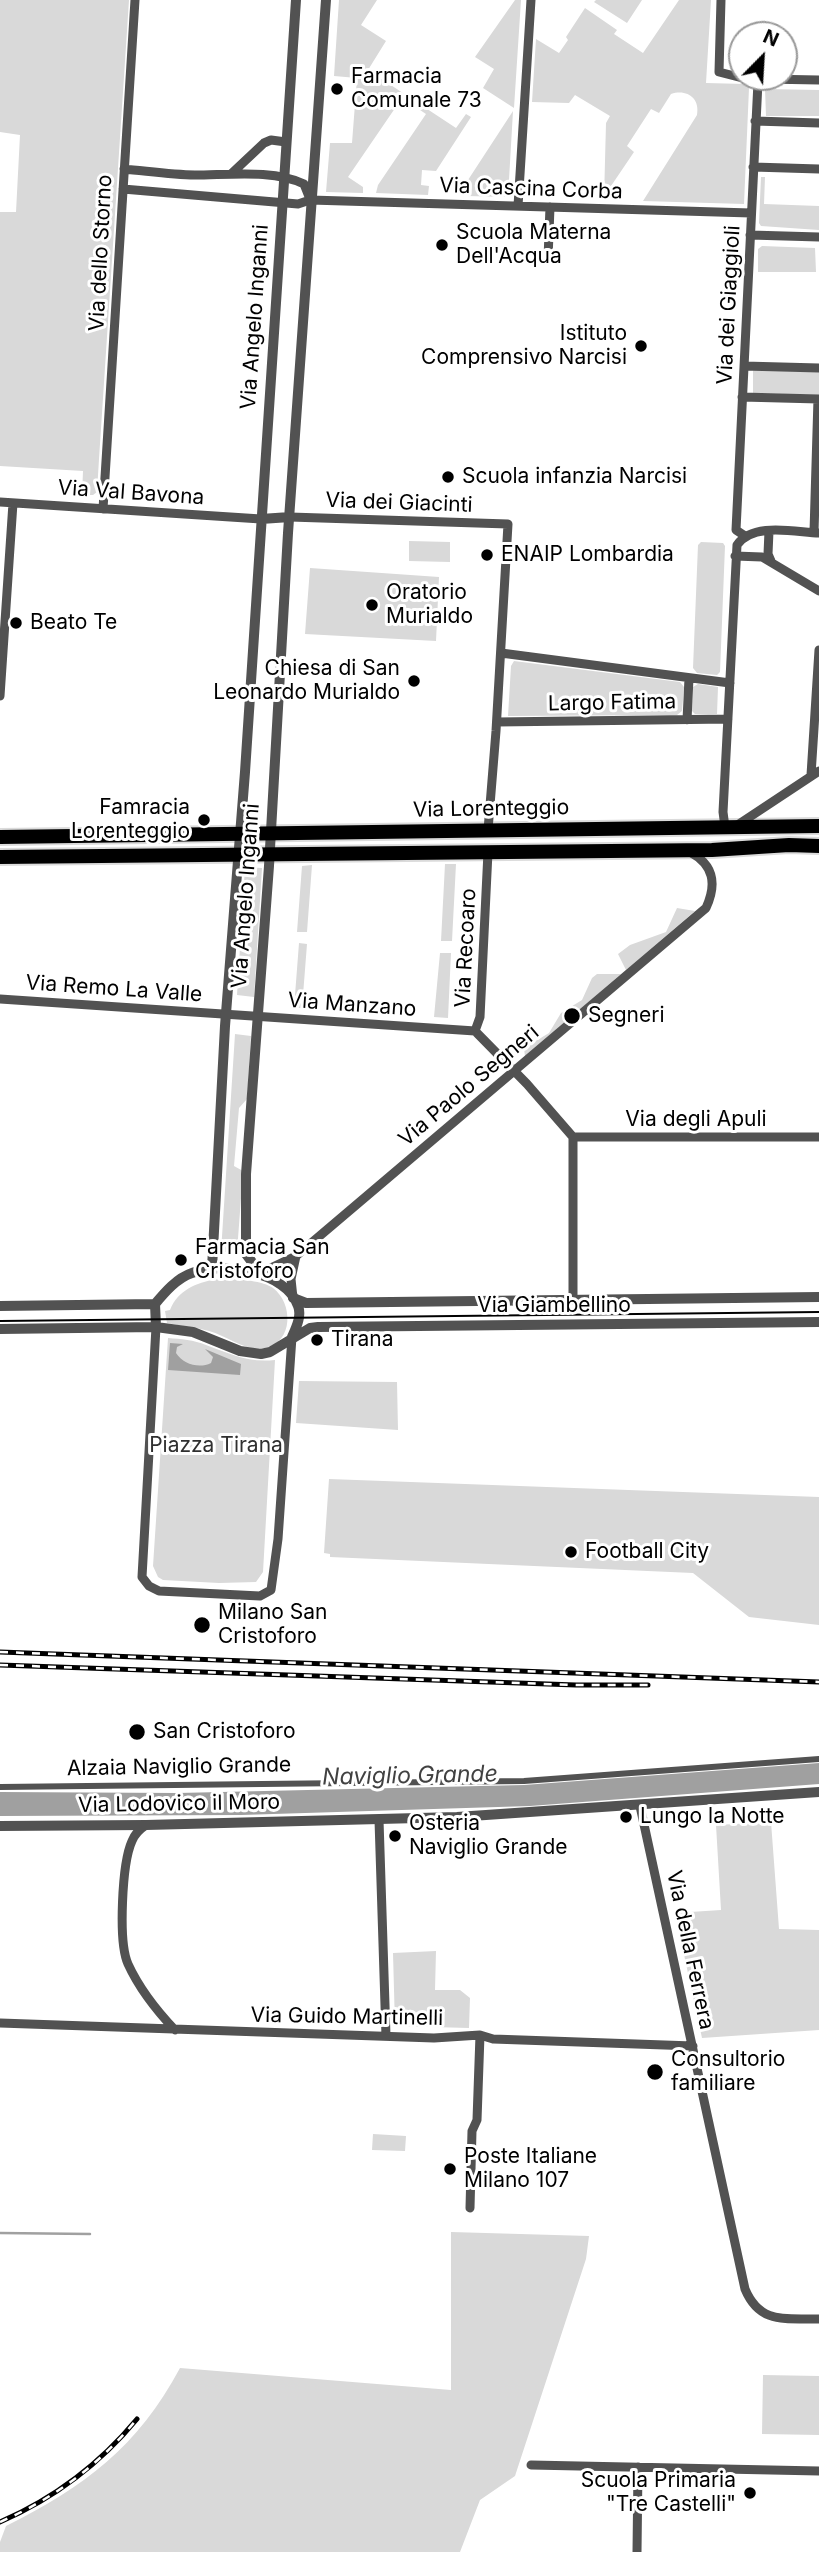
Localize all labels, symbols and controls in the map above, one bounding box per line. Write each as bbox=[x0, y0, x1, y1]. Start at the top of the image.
north arrow bbox=[728, 21, 798, 91]
text: N bbox=[760, 25, 782, 52]
place label: Farmacia Comunale 73 bbox=[351, 64, 482, 114]
marker: Farmacia Comunale 73 bbox=[329, 81, 345, 97]
street label: Via Cascina Corba bbox=[439, 173, 623, 205]
street label: Via dello Storno bbox=[84, 174, 118, 332]
place label: Scuola Materna Dell'Acqua bbox=[456, 220, 611, 270]
street label: Via Angelo Inganni bbox=[236, 224, 274, 410]
street label: Via dei Giaggioli bbox=[712, 225, 746, 385]
marker: Scuola Materna Dell'Acqua bbox=[434, 237, 450, 253]
place label: Istituto Comprensivo Narcisi bbox=[421, 321, 627, 371]
marker: Istituto Comprensivo Narcisi bbox=[633, 338, 649, 354]
place label: Scuola infanzia Narcisi bbox=[462, 464, 687, 490]
marker: Scuola infanzia Narcisi bbox=[440, 469, 456, 485]
street label: Via Val Bavona bbox=[57, 475, 205, 511]
street label: Via dei Giacinti bbox=[325, 488, 473, 518]
place label: ENAIP Lombardia bbox=[501, 542, 674, 568]
marker: ENAIP Lombardia bbox=[479, 547, 495, 563]
place label: Oratorio Murialdo bbox=[386, 580, 473, 630]
marker: Oratorio Murialdo bbox=[364, 597, 380, 613]
place label: Beato Te bbox=[30, 610, 117, 636]
marker: Beato Te bbox=[8, 615, 24, 631]
place label: Chiesa di San Leonardo Murialdo bbox=[213, 656, 400, 706]
marker: Chiesa di San Leonardo Murialdo bbox=[406, 673, 422, 689]
street label: Largo Fatima bbox=[548, 689, 676, 717]
place label: Famracia Lorenteggio bbox=[71, 795, 190, 845]
street label: Via Lorenteggio bbox=[413, 795, 569, 823]
street label: Via Angelo Inganni bbox=[227, 803, 265, 989]
marker: Famracia Lorenteggio bbox=[196, 812, 212, 828]
street label: Via Recoaro bbox=[450, 888, 482, 1008]
street label: Via Remo La Valle bbox=[25, 970, 203, 1008]
street label: Via Manzano bbox=[287, 988, 417, 1022]
place label: Segneri bbox=[588, 1003, 665, 1029]
marker: Segneri bbox=[562, 1006, 582, 1026]
street label: Via Paolo Segneri bbox=[394, 1020, 544, 1152]
street label: Via degli Apuli bbox=[625, 1107, 767, 1133]
place label: Farmacia San Cristoforo bbox=[195, 1235, 330, 1285]
marker: Farmacia San Cristoforo bbox=[173, 1252, 189, 1268]
street label: Via Giambellino bbox=[477, 1293, 631, 1319]
place label: Tirana bbox=[331, 1327, 394, 1353]
marker: Tirana bbox=[309, 1332, 325, 1348]
park label: Piazza Tirana bbox=[149, 1433, 283, 1459]
place label: Football City bbox=[585, 1539, 709, 1565]
marker: Football City bbox=[563, 1544, 579, 1560]
place label: Milano San Cristoforo bbox=[218, 1600, 328, 1650]
marker: Milano San Cristoforo bbox=[192, 1615, 212, 1635]
place label: San Cristoforo bbox=[153, 1719, 295, 1745]
marker: San Cristoforo bbox=[127, 1722, 147, 1742]
street label: Alzaia Naviglio Grande bbox=[67, 1752, 291, 1782]
water label: Naviglio Grande bbox=[322, 1761, 498, 1791]
street label: Via Lodovico il Moro bbox=[78, 1790, 280, 1818]
place label: Lungo la Notte bbox=[640, 1804, 785, 1830]
marker: Lungo la Notte bbox=[618, 1809, 634, 1825]
place label: Osteria Naviglio Grande bbox=[409, 1811, 568, 1861]
marker: Osteria Naviglio Grande bbox=[387, 1828, 403, 1844]
street label: Via della Ferrera bbox=[661, 1868, 719, 2032]
street label: Via Guido Martinelli bbox=[250, 2003, 444, 2031]
place label: Consultorio familiare bbox=[671, 2047, 785, 2097]
marker: Consultorio familiare bbox=[645, 2062, 665, 2082]
place label: Poste Italiane Milano 107 bbox=[464, 2144, 597, 2194]
marker: Poste Italiane Milano 107 bbox=[442, 2161, 458, 2177]
place label: Scuola Primaria "Tre Castelli" bbox=[581, 2468, 736, 2518]
marker: Scuola Primaria "Tre Castelli" bbox=[742, 2485, 758, 2501]

